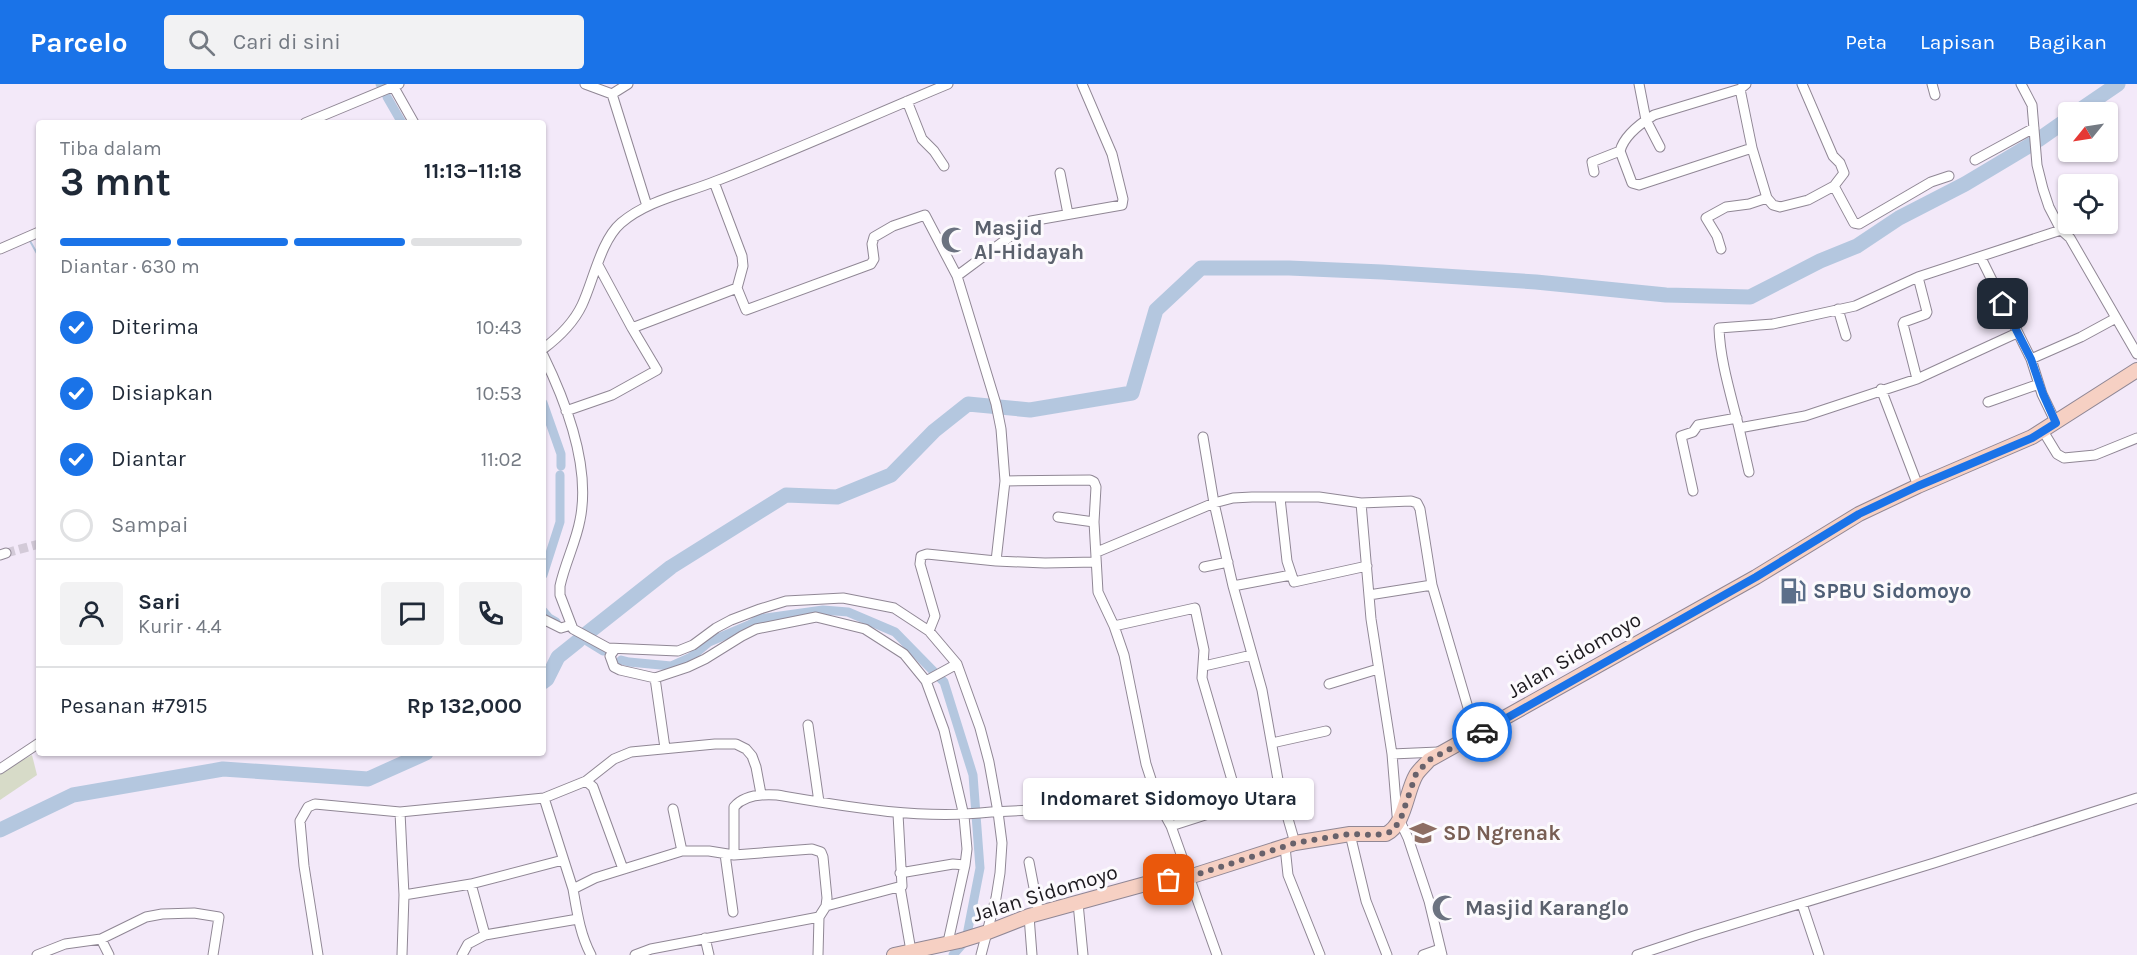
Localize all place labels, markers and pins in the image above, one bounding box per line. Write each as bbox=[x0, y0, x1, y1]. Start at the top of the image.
place label: Masjid Al-Hidayah bbox=[974, 216, 1084, 264]
mosque icon: Masjid Al-Hidayah bbox=[939, 225, 969, 255]
pin bbox=[1977, 278, 2028, 329]
fuel station icon: SPBU Sidomoyo bbox=[1778, 576, 1808, 606]
place label: SPBU Sidomoyo bbox=[1813, 579, 1971, 603]
callout: Indomaret Sidomoyo Utara bbox=[1024, 778, 1314, 820]
school or university icon: SD Ngrenak bbox=[1408, 818, 1438, 848]
place label: SD Ngrenak bbox=[1443, 821, 1561, 845]
pin bbox=[1143, 854, 1194, 905]
mosque icon: Masjid Karanglo bbox=[1430, 893, 1460, 923]
place label: Masjid Karanglo bbox=[1465, 896, 1629, 920]

